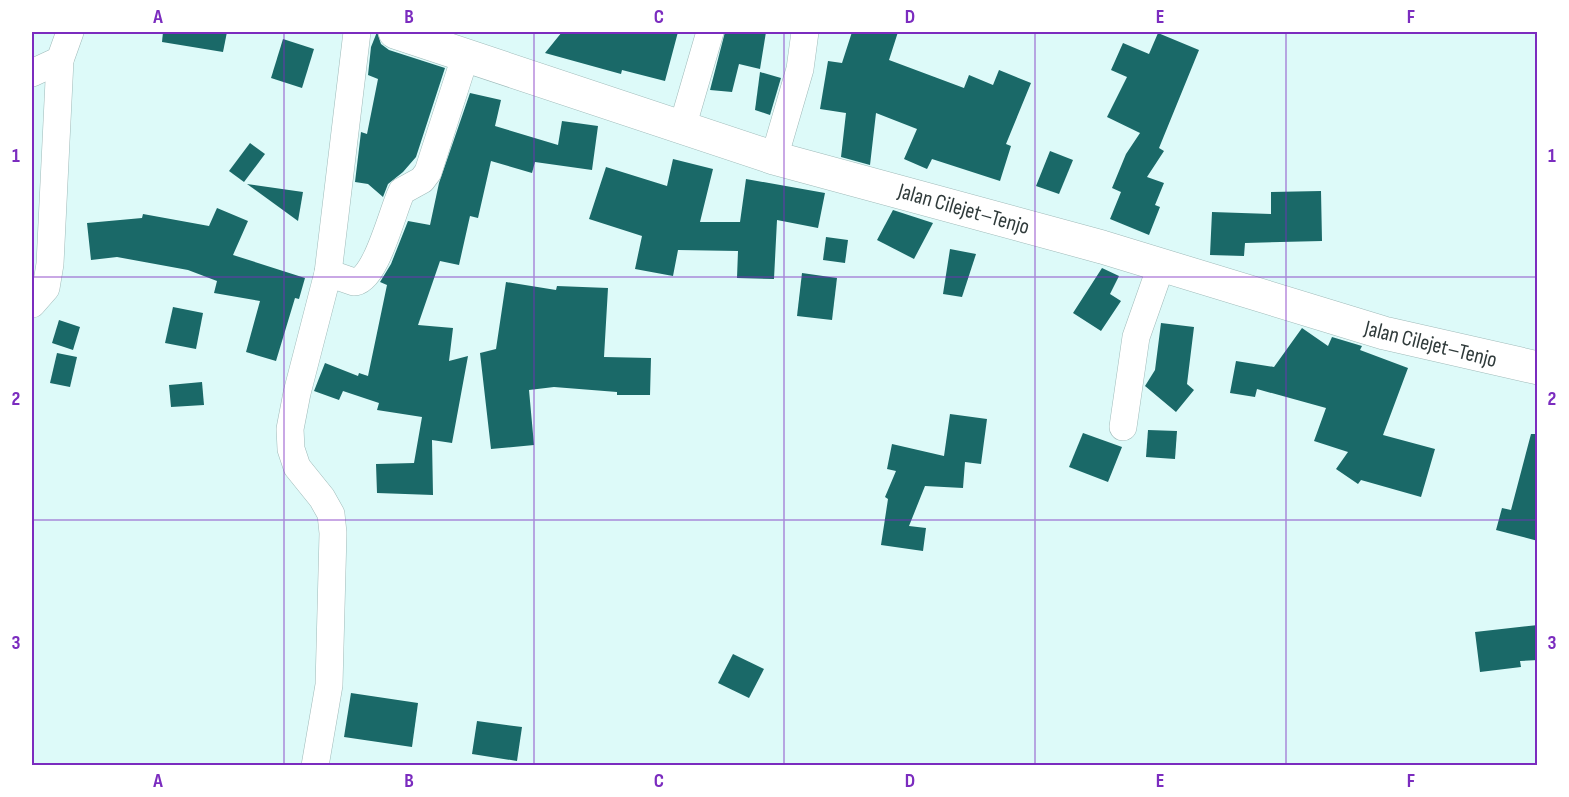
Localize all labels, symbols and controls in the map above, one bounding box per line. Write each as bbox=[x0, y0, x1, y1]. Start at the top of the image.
text: A bbox=[152, 5, 163, 29]
text: B bbox=[404, 5, 414, 29]
text: C bbox=[654, 5, 664, 29]
text: D bbox=[905, 5, 915, 29]
text: E bbox=[1156, 5, 1164, 29]
text: F bbox=[1407, 5, 1415, 29]
text: 1 bbox=[12, 144, 20, 168]
text: 1 bbox=[1548, 144, 1556, 168]
street label: Jalan Cilejet–Tenjo bbox=[894, 178, 1032, 241]
street label: Jalan Cilejet–Tenjo bbox=[1361, 315, 1500, 374]
text: 2 bbox=[12, 387, 20, 411]
text: 2 bbox=[1548, 387, 1556, 411]
text: 3 bbox=[12, 631, 21, 655]
text: 3 bbox=[1548, 631, 1557, 655]
text: A bbox=[152, 769, 163, 793]
text: B bbox=[404, 769, 414, 793]
text: C bbox=[654, 769, 664, 793]
text: D bbox=[905, 769, 915, 793]
text: E bbox=[1156, 769, 1164, 793]
text: F bbox=[1407, 769, 1415, 793]

